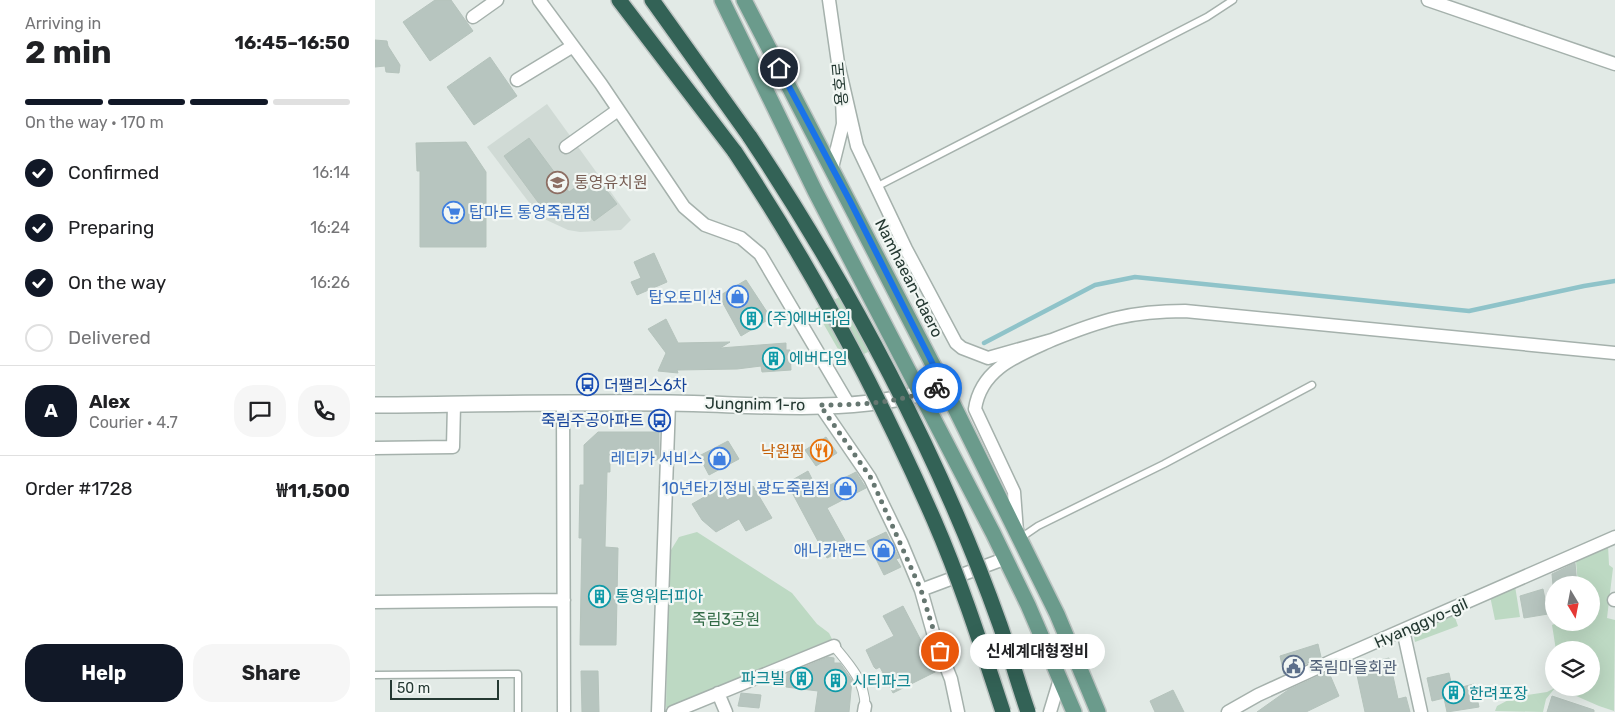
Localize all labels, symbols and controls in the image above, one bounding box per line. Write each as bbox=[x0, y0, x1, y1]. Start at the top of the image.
text: Arriving in bbox=[25, 14, 101, 33]
text: 16:45–16:50 bbox=[235, 31, 350, 54]
text: 2 min bbox=[25, 33, 112, 71]
pin bbox=[758, 47, 800, 89]
icon: home bbox=[765, 54, 793, 82]
street label: 용호로 bbox=[829, 61, 851, 107]
text: On the way · 170 m bbox=[25, 113, 164, 132]
icon: check bbox=[25, 159, 53, 187]
text: Confirmed bbox=[68, 161, 159, 184]
text: 16:14 bbox=[313, 163, 350, 182]
school or university icon: 통영유치원 bbox=[546, 170, 570, 194]
place label: 통영유치원 bbox=[574, 173, 648, 192]
supermarket icon: 탑마트 통영죽림점 bbox=[441, 200, 465, 224]
place label: 탑마트 통영죽림점 bbox=[469, 203, 591, 222]
icon: check bbox=[25, 214, 53, 242]
text: Preparing bbox=[68, 216, 154, 239]
street label: Namhaean-daero bbox=[871, 216, 947, 340]
text: 16:24 bbox=[310, 218, 350, 237]
icon: check bbox=[25, 269, 53, 297]
text: On the way bbox=[68, 271, 166, 294]
text: 16:26 bbox=[310, 273, 350, 292]
shop icon: 탑오토미션 bbox=[726, 285, 750, 309]
place label: 탑오토미션 bbox=[648, 288, 722, 307]
building icon: (주)에버다임 bbox=[739, 306, 763, 330]
place label: (주)에버다임 bbox=[767, 309, 851, 328]
text: Delivered bbox=[68, 326, 151, 349]
building icon: 에버다임 bbox=[761, 346, 785, 370]
place label: 에버다임 bbox=[789, 349, 848, 368]
courier bbox=[912, 363, 962, 413]
bus stop icon: 더팰리스6차 bbox=[576, 373, 600, 397]
icon: bike bbox=[923, 374, 951, 402]
place label: 더팰리스6차 bbox=[604, 376, 688, 395]
button: chat bbox=[234, 385, 286, 437]
button: phone bbox=[298, 385, 350, 437]
text: Alex bbox=[89, 390, 130, 413]
street label: Jungnim 1-ro bbox=[705, 394, 805, 414]
text: A bbox=[44, 399, 58, 422]
bus stop icon: 죽림주공아파트 bbox=[648, 408, 672, 432]
place label: 죽림주공아파트 bbox=[541, 411, 644, 430]
text: Courier · 4.7 bbox=[89, 413, 178, 432]
restaurant icon: 낙원찜 bbox=[809, 439, 833, 463]
place label: 낙원찜 bbox=[761, 442, 805, 461]
shop icon: 레디카 서비스 bbox=[707, 446, 731, 470]
place label: 레디카 서비스 bbox=[611, 449, 703, 468]
shop icon: 10년타기정비 광도죽림점 bbox=[834, 476, 858, 500]
text: Order #1728 bbox=[25, 477, 133, 500]
text: ₩11,500 bbox=[277, 479, 350, 502]
place label: 10년타기정비 광도죽림점 bbox=[662, 479, 830, 498]
shop icon: 애니카랜드 bbox=[871, 538, 895, 562]
place label: 애니카랜드 bbox=[793, 541, 867, 560]
north arrow bbox=[1545, 576, 1600, 631]
map controls bbox=[1545, 576, 1600, 696]
building icon: 통영워터피아 bbox=[587, 584, 611, 608]
place label: 통영워터피아 bbox=[615, 587, 704, 606]
street label: Hyanggyo-gil bbox=[1371, 594, 1471, 652]
park label: 죽림3공원 bbox=[692, 610, 760, 629]
pin bbox=[919, 630, 961, 672]
callout: 신세계대형정비 bbox=[970, 634, 1105, 668]
icon: bag bbox=[926, 637, 954, 665]
button: layers bbox=[1545, 641, 1600, 696]
text: 신세계대형정비 bbox=[986, 642, 1089, 661]
button: Help bbox=[25, 644, 183, 702]
button: Share bbox=[193, 644, 350, 702]
public building icon: 죽림마을회관 bbox=[1281, 655, 1305, 679]
place label: 죽림마을회관 bbox=[1309, 658, 1398, 677]
building icon: 파크빌 bbox=[789, 666, 813, 690]
place label: 파크빌 bbox=[741, 669, 785, 688]
building icon: 시티파크 bbox=[824, 669, 848, 693]
place label: 시티파크 bbox=[852, 672, 911, 691]
scale bar bbox=[390, 677, 499, 700]
text: 50 m bbox=[397, 680, 430, 697]
building icon: 한려포장 bbox=[1441, 681, 1465, 705]
place label: 한려포장 bbox=[1469, 684, 1528, 703]

